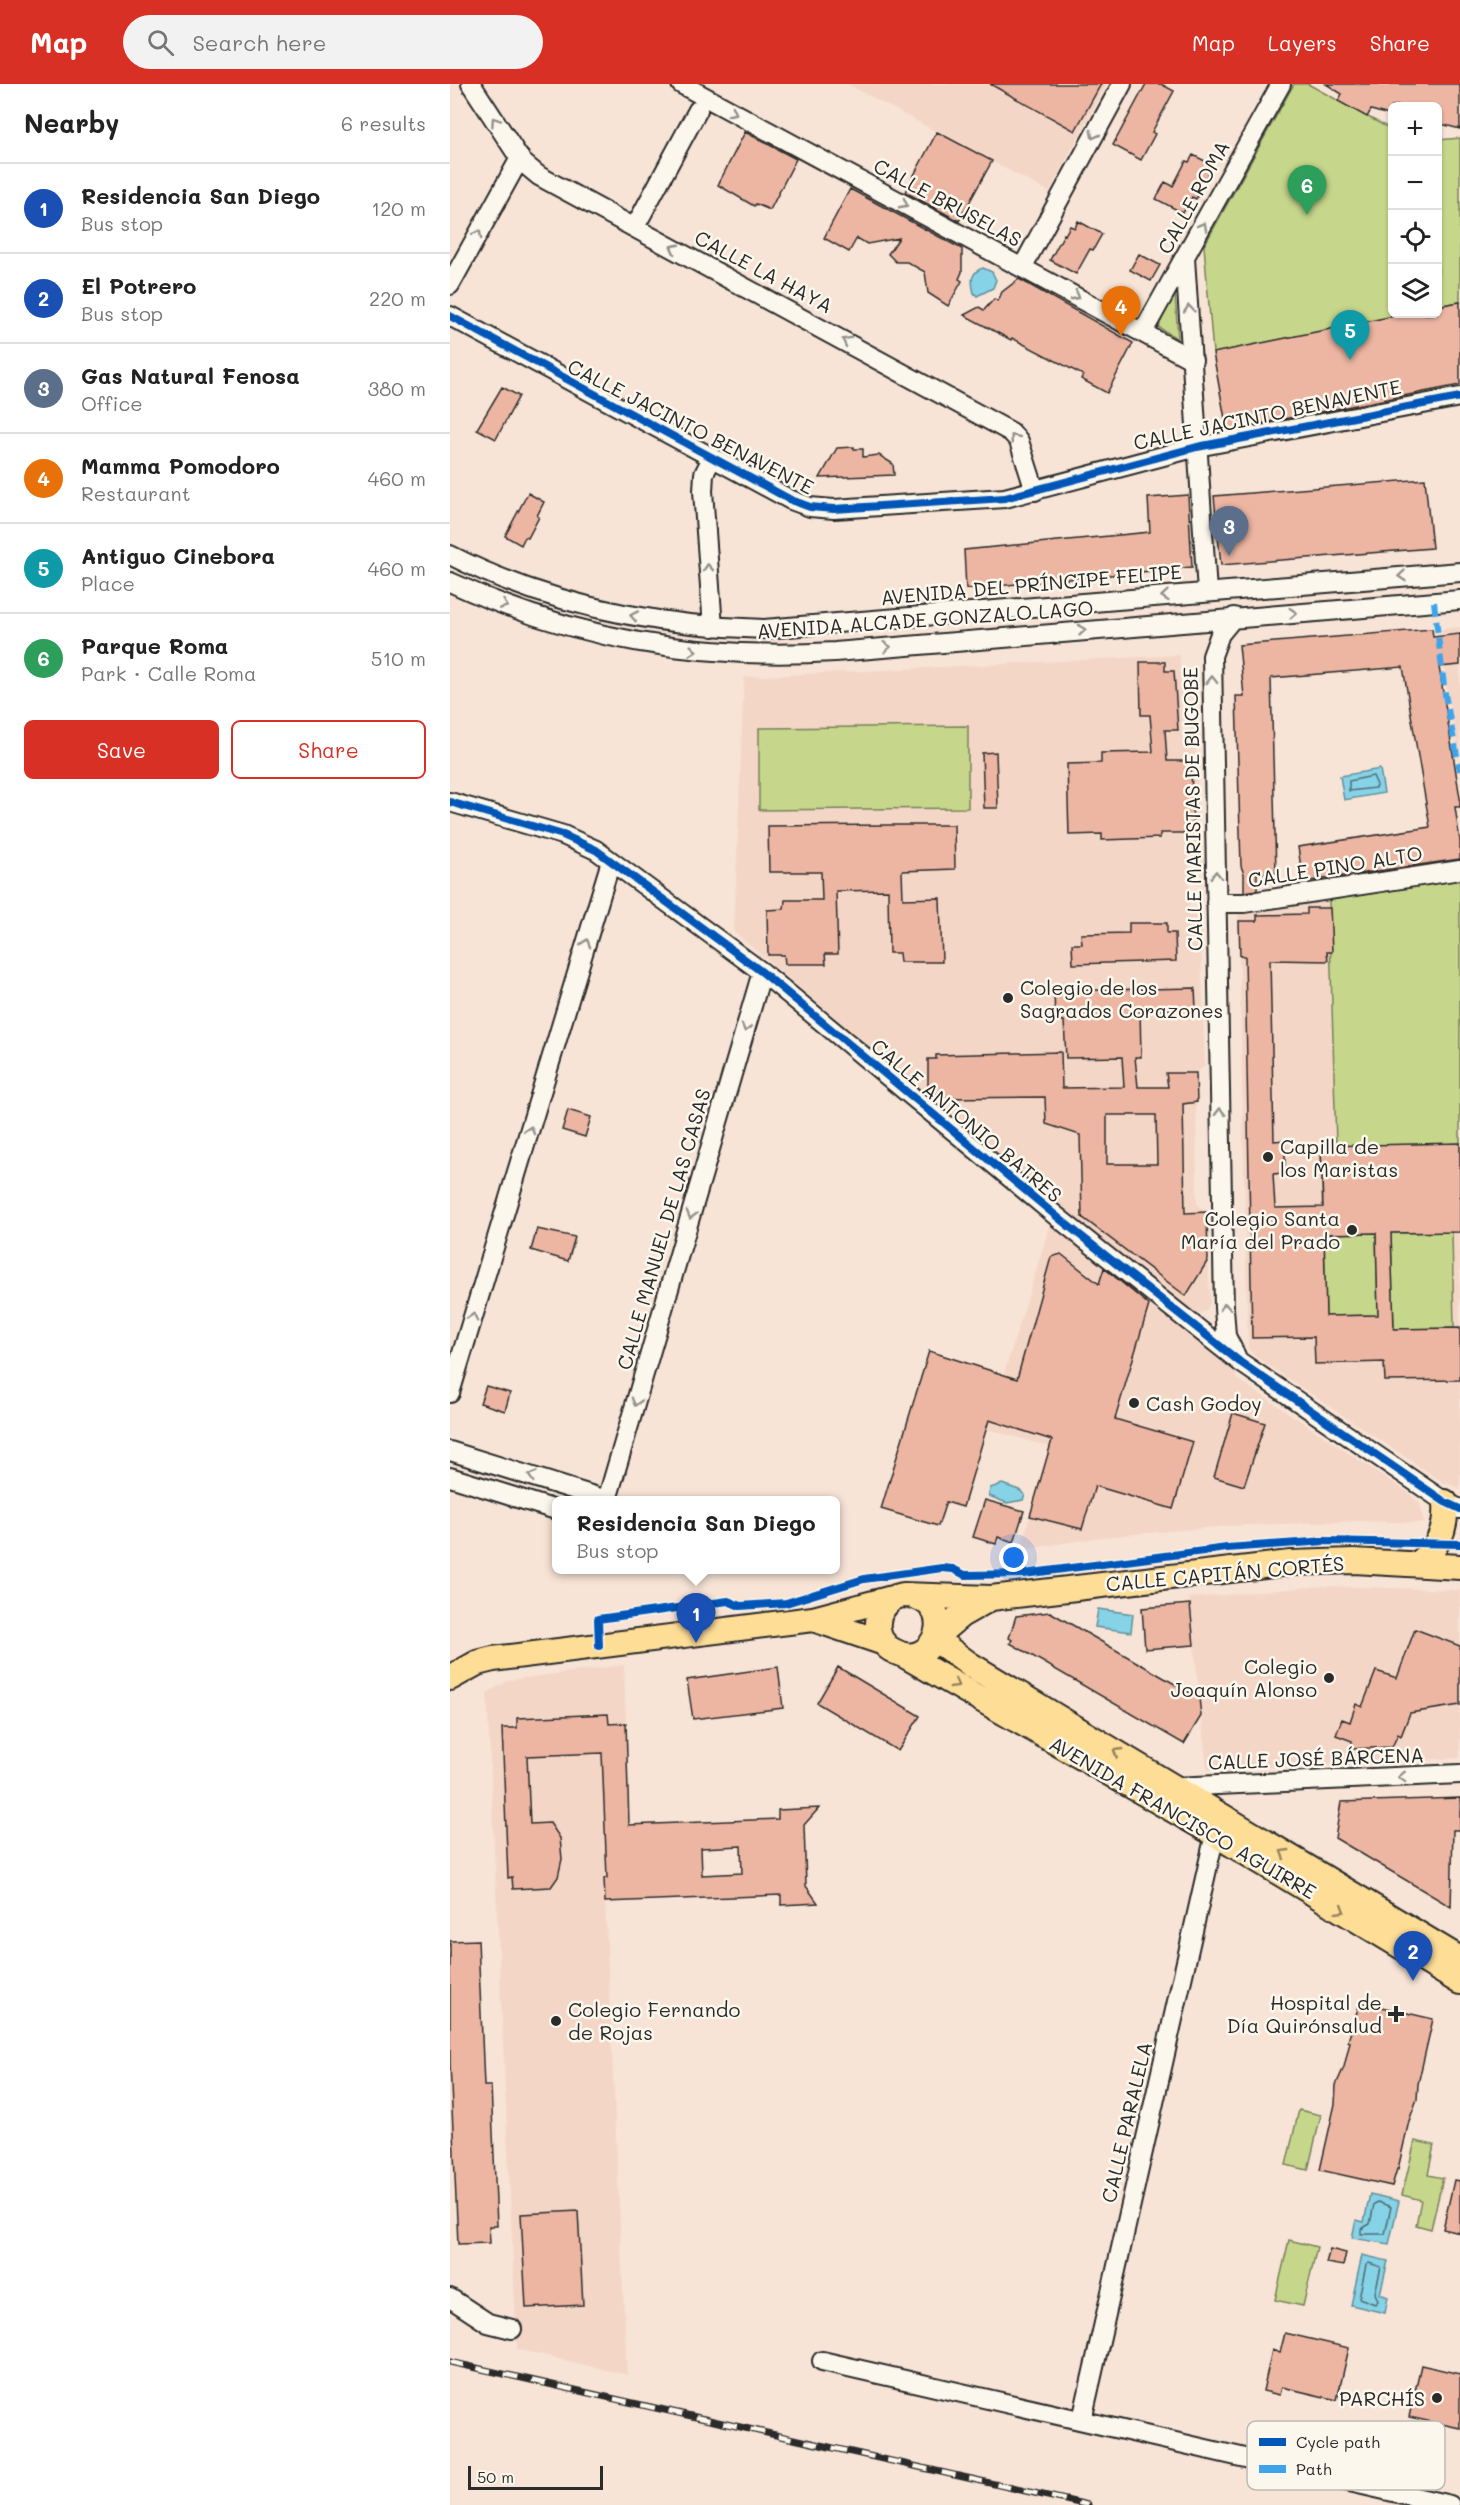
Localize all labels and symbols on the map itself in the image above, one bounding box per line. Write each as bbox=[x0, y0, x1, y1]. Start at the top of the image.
one-way arrow bbox=[726, 105, 737, 116]
one-way arrow bbox=[491, 117, 502, 128]
one-way arrow bbox=[1090, 129, 1101, 140]
street label: CALLE ROMA bbox=[1151, 136, 1235, 258]
street label: CALLE BRUSELAS bbox=[870, 152, 1026, 252]
pin: 6 bbox=[1288, 166, 1326, 215]
one-way arrow bbox=[898, 197, 909, 208]
one-way arrow bbox=[1196, 221, 1207, 232]
street label: CALLE LA HAYA bbox=[690, 224, 838, 318]
one-way arrow bbox=[471, 230, 482, 240]
one-way arrow bbox=[670, 244, 681, 255]
pin: 4 bbox=[1102, 286, 1140, 336]
one-way arrow bbox=[1070, 289, 1080, 300]
one-way arrow bbox=[1183, 305, 1196, 314]
pin: 5 bbox=[1330, 310, 1370, 360]
one-way arrow bbox=[842, 337, 852, 348]
street label: CALLE JACINTO BENAVENTE bbox=[563, 352, 819, 500]
street label: CALLE JACINTO BENAVENTE bbox=[1131, 373, 1403, 455]
one-way arrow bbox=[1011, 433, 1022, 444]
pin: 3 bbox=[1210, 506, 1248, 556]
street label: AVENIDA DEL PRÍNCIPE FELIPE bbox=[879, 558, 1183, 610]
one-way arrow bbox=[702, 564, 715, 573]
one-way arrow bbox=[1397, 569, 1406, 582]
one-way arrow bbox=[1161, 589, 1170, 602]
street label: AVENIDA ALCADE GONZALO LAGO bbox=[756, 594, 1094, 644]
one-way arrow bbox=[497, 598, 508, 610]
one-way arrow bbox=[1288, 607, 1297, 620]
one-way arrow bbox=[629, 610, 639, 623]
one-way arrow bbox=[1077, 624, 1086, 637]
one-way arrow bbox=[883, 641, 892, 654]
one-way arrow bbox=[688, 644, 697, 656]
street label: CALLE MARISTAS DE BUGOBE bbox=[1177, 667, 1207, 951]
one-way arrow bbox=[1206, 676, 1219, 685]
street label: CALLE PINO ALTO bbox=[1246, 839, 1424, 893]
one-way arrow bbox=[1209, 871, 1222, 880]
one-way arrow bbox=[579, 938, 591, 949]
place label: Colegio de los Sagrados Corazones bbox=[1020, 974, 1223, 1023]
marker: Colegio de los Sagrados Corazones bbox=[1001, 991, 1015, 1005]
one-way arrow bbox=[741, 1022, 753, 1033]
street label: CALLE ANTONIO BATRES bbox=[866, 1032, 1068, 1208]
street label: CALLE MANUEL DE LAS CASAS bbox=[610, 1085, 716, 1373]
one-way arrow bbox=[1214, 1108, 1227, 1117]
one-way arrow bbox=[523, 1125, 535, 1136]
place label: Capilla de los Maristas bbox=[1280, 1133, 1398, 1182]
marker: Capilla de los Maristas bbox=[1261, 1150, 1275, 1164]
place label: Colegio Santa María del Prado bbox=[1181, 1205, 1340, 1254]
one-way arrow bbox=[686, 1209, 698, 1220]
marker: Colegio Santa María del Prado bbox=[1345, 1223, 1359, 1237]
one-way arrow bbox=[1218, 1303, 1231, 1312]
one-way arrow bbox=[466, 1312, 478, 1323]
place label: Cash Godoy bbox=[1146, 1390, 1262, 1416]
one-way arrow bbox=[631, 1396, 643, 1407]
marker: Cash Godoy bbox=[1127, 1396, 1141, 1410]
one-way arrow bbox=[527, 1471, 538, 1484]
your location bbox=[999, 1543, 1028, 1572]
street label: CALLE CAPITÁN CORTÉS bbox=[1105, 1550, 1345, 1596]
pin: 1 bbox=[676, 1594, 716, 1643]
place label: Colegio Joaquín Alonso bbox=[1171, 1653, 1317, 1702]
marker: Colegio Joaquín Alonso bbox=[1322, 1671, 1336, 1685]
one-way arrow bbox=[949, 1677, 959, 1688]
street label: AVENIDA FRANCISCO AGUIRRE bbox=[1045, 1730, 1321, 1904]
street label: CALLE JOSÉ BÁRCENA bbox=[1207, 1741, 1425, 1775]
one-way arrow bbox=[1113, 1748, 1123, 1760]
one-way arrow bbox=[1397, 1770, 1406, 1783]
one-way arrow bbox=[1280, 1849, 1290, 1861]
one-way arrow bbox=[1335, 1902, 1345, 1914]
pin: 2 bbox=[1394, 1932, 1432, 1981]
place label: Hospital de Día Quirónsalud bbox=[1227, 1989, 1382, 2038]
place label: Colegio Fernando de Rojas bbox=[568, 1996, 740, 2045]
marker: Hospital de Día Quirónsalud bbox=[1387, 2005, 1405, 2023]
marker: Colegio Fernando de Rojas bbox=[549, 2014, 563, 2028]
street label: CALLE PARALELA bbox=[1095, 2039, 1157, 2205]
place label: PARCHÍS bbox=[1339, 2385, 1425, 2411]
marker: PARCHÍS bbox=[1430, 2391, 1444, 2405]
legend bbox=[1247, 2421, 1445, 2490]
text: Cycle path bbox=[1296, 2431, 1380, 2452]
text: Path bbox=[1296, 2458, 1332, 2479]
scale bar bbox=[468, 2463, 603, 2490]

